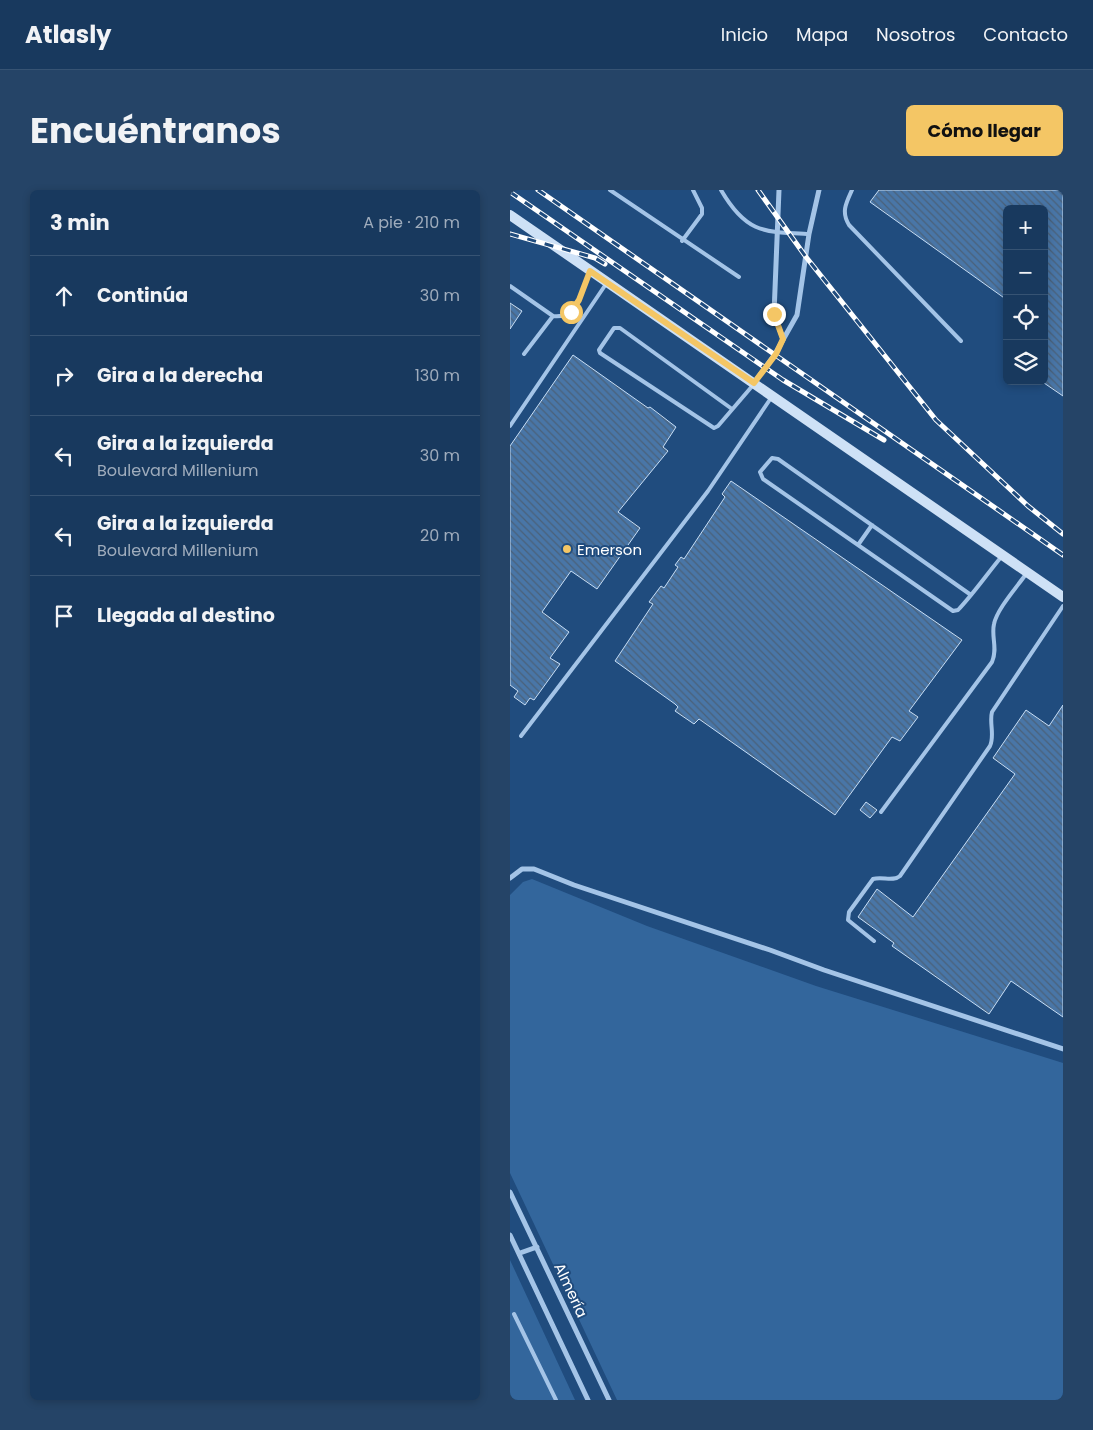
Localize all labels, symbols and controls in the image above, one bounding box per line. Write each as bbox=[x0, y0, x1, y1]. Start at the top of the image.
text: Atlasly bbox=[25, 18, 111, 51]
text: Inicio bbox=[721, 22, 768, 47]
text: Mapa bbox=[796, 22, 848, 47]
text: Nosotros bbox=[876, 22, 955, 47]
text: Contacto bbox=[983, 22, 1068, 47]
button: Cómo llegar bbox=[906, 105, 1063, 156]
text: Encuéntranos bbox=[30, 106, 281, 155]
map controls bbox=[1003, 205, 1048, 385]
button: + bbox=[1003, 205, 1048, 250]
text: 3 min bbox=[50, 208, 110, 237]
text: A pie · 210 m bbox=[363, 211, 460, 234]
button: − bbox=[1003, 250, 1048, 295]
icon: ahead bbox=[50, 282, 78, 310]
text: Continúa bbox=[97, 282, 188, 309]
text: 30 m bbox=[420, 284, 460, 307]
button: locate bbox=[1003, 295, 1048, 340]
route start bbox=[560, 301, 583, 324]
route end bbox=[763, 303, 786, 326]
button: layers bbox=[1003, 340, 1048, 385]
icon: right bbox=[50, 362, 78, 390]
text: Gira a la derecha bbox=[97, 362, 263, 389]
text: 130 m bbox=[415, 364, 460, 387]
text: Gira a la izquierda bbox=[97, 430, 274, 457]
icon: left bbox=[50, 442, 78, 470]
text: 30 m bbox=[420, 444, 460, 467]
text: Boulevard Millenium bbox=[97, 459, 258, 482]
text: Gira a la izquierda bbox=[97, 510, 274, 537]
icon: left bbox=[50, 522, 78, 550]
text: 20 m bbox=[420, 524, 460, 547]
text: Boulevard Millenium bbox=[97, 539, 258, 562]
place label: Emerson bbox=[577, 539, 642, 560]
marker: Emerson bbox=[561, 543, 573, 555]
icon: arrive bbox=[50, 602, 78, 630]
text: Llegada al destino bbox=[97, 602, 275, 629]
street label: Almería bbox=[549, 1259, 593, 1321]

